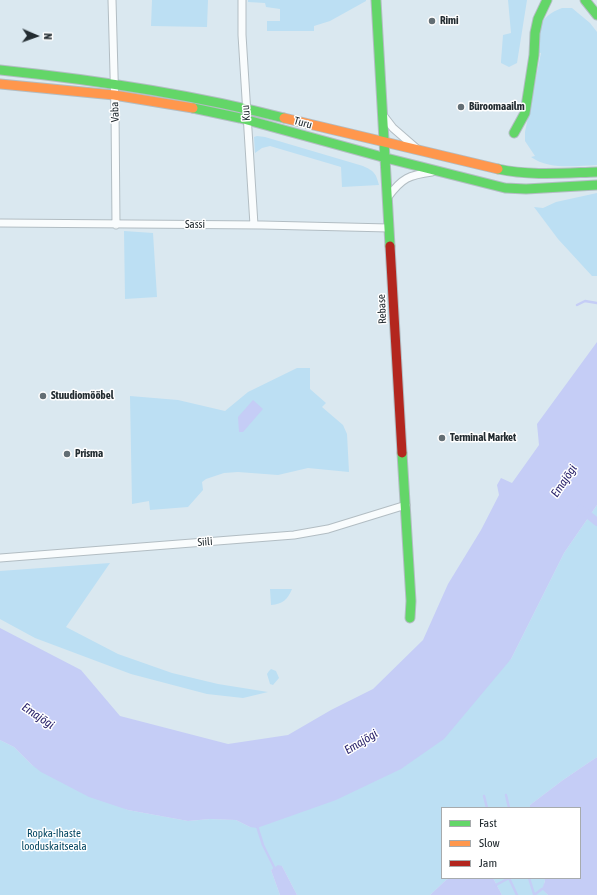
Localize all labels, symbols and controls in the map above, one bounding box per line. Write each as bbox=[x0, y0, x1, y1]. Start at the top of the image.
place label: Rimi bbox=[440, 14, 458, 28]
north arrow bbox=[16, 16, 56, 56]
marker: Rimi bbox=[427, 16, 437, 26]
text: N bbox=[42, 33, 54, 40]
place label: Büroomaailm bbox=[469, 100, 525, 114]
street label: Vaba bbox=[108, 102, 122, 122]
marker: Büroomaailm bbox=[456, 102, 466, 112]
street label: Kuu bbox=[239, 105, 253, 121]
street label: Turu bbox=[292, 114, 314, 132]
street label: Sassi bbox=[185, 218, 205, 232]
street label: Rebase bbox=[375, 294, 389, 324]
place label: Stuudiomööbel bbox=[51, 389, 114, 403]
marker: Stuudiomööbel bbox=[38, 391, 48, 401]
place label: Terminal Market bbox=[450, 431, 516, 445]
marker: Terminal Market bbox=[437, 433, 447, 443]
place label: Prisma bbox=[75, 447, 103, 461]
marker: Prisma bbox=[62, 449, 72, 459]
water label: Emajõgi bbox=[548, 462, 580, 500]
street label: Siili bbox=[197, 535, 213, 549]
water label: Emajõgi bbox=[19, 700, 57, 732]
water label: Emajõgi bbox=[342, 727, 380, 757]
legend bbox=[441, 807, 581, 879]
text: Fast bbox=[479, 816, 497, 830]
park label: Ropka-Ihaste looduskaitseala bbox=[21, 827, 87, 853]
text: Slow bbox=[479, 836, 500, 850]
text: Jam bbox=[479, 856, 497, 870]

